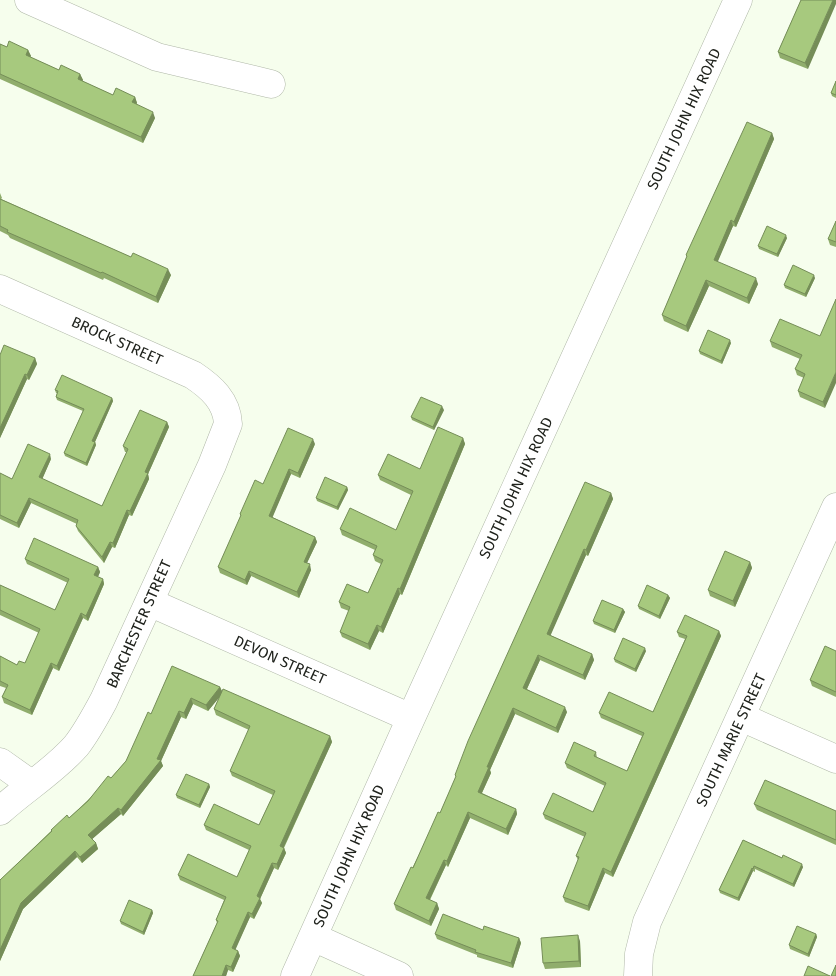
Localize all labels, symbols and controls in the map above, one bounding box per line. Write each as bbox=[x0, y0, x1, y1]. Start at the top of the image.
street label: SOUTH JOHN HIX ROAD bbox=[643, 45, 725, 193]
street label: BROCK STREET bbox=[69, 313, 166, 369]
street label: SOUTH JOHN HIX ROAD bbox=[475, 414, 557, 562]
street label: BARCHESTER STREET bbox=[103, 557, 175, 691]
street label: DEVON STREET bbox=[231, 632, 329, 688]
street label: SOUTH MARIE STREET bbox=[692, 670, 770, 809]
street label: SOUTH JOHN HIX ROAD bbox=[309, 782, 389, 930]

